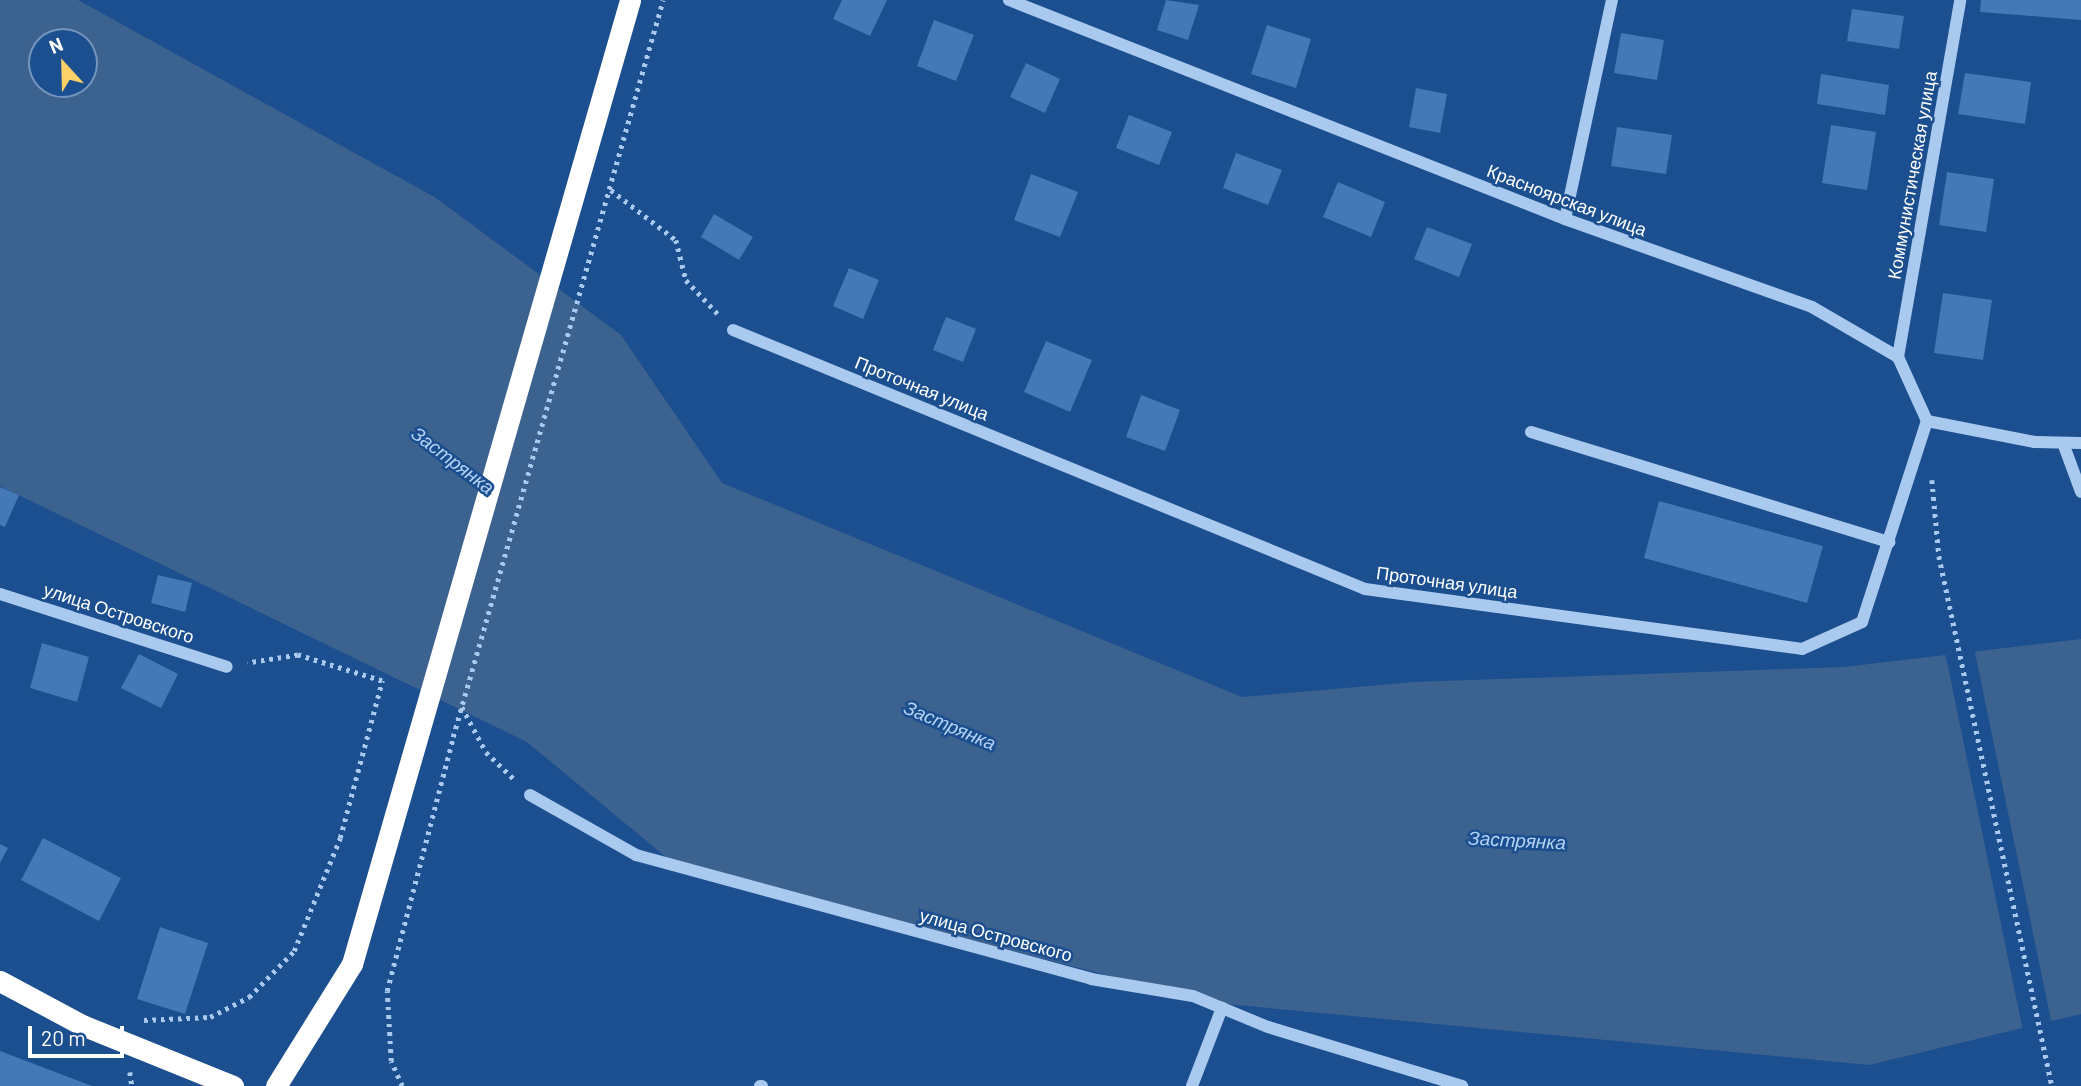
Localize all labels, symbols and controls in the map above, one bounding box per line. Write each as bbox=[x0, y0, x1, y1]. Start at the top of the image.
north arrow bbox=[28, 28, 98, 98]
text: N bbox=[46, 32, 66, 58]
street label: Коммунистическая улица bbox=[1883, 69, 1941, 281]
street label: Красноярская улица bbox=[1484, 160, 1650, 240]
street label: Проточная улица bbox=[852, 351, 992, 425]
water label: Застрянка bbox=[407, 421, 499, 499]
street label: Проточная улица bbox=[1375, 561, 1519, 603]
street label: улица Островского bbox=[41, 578, 197, 648]
water label: Застрянка bbox=[901, 695, 999, 755]
water label: Застрянка bbox=[1468, 826, 1566, 854]
street label: улица Островского bbox=[917, 904, 1075, 966]
scale bar bbox=[32, 1012, 128, 1056]
text: 20 m bbox=[41, 1025, 86, 1050]

